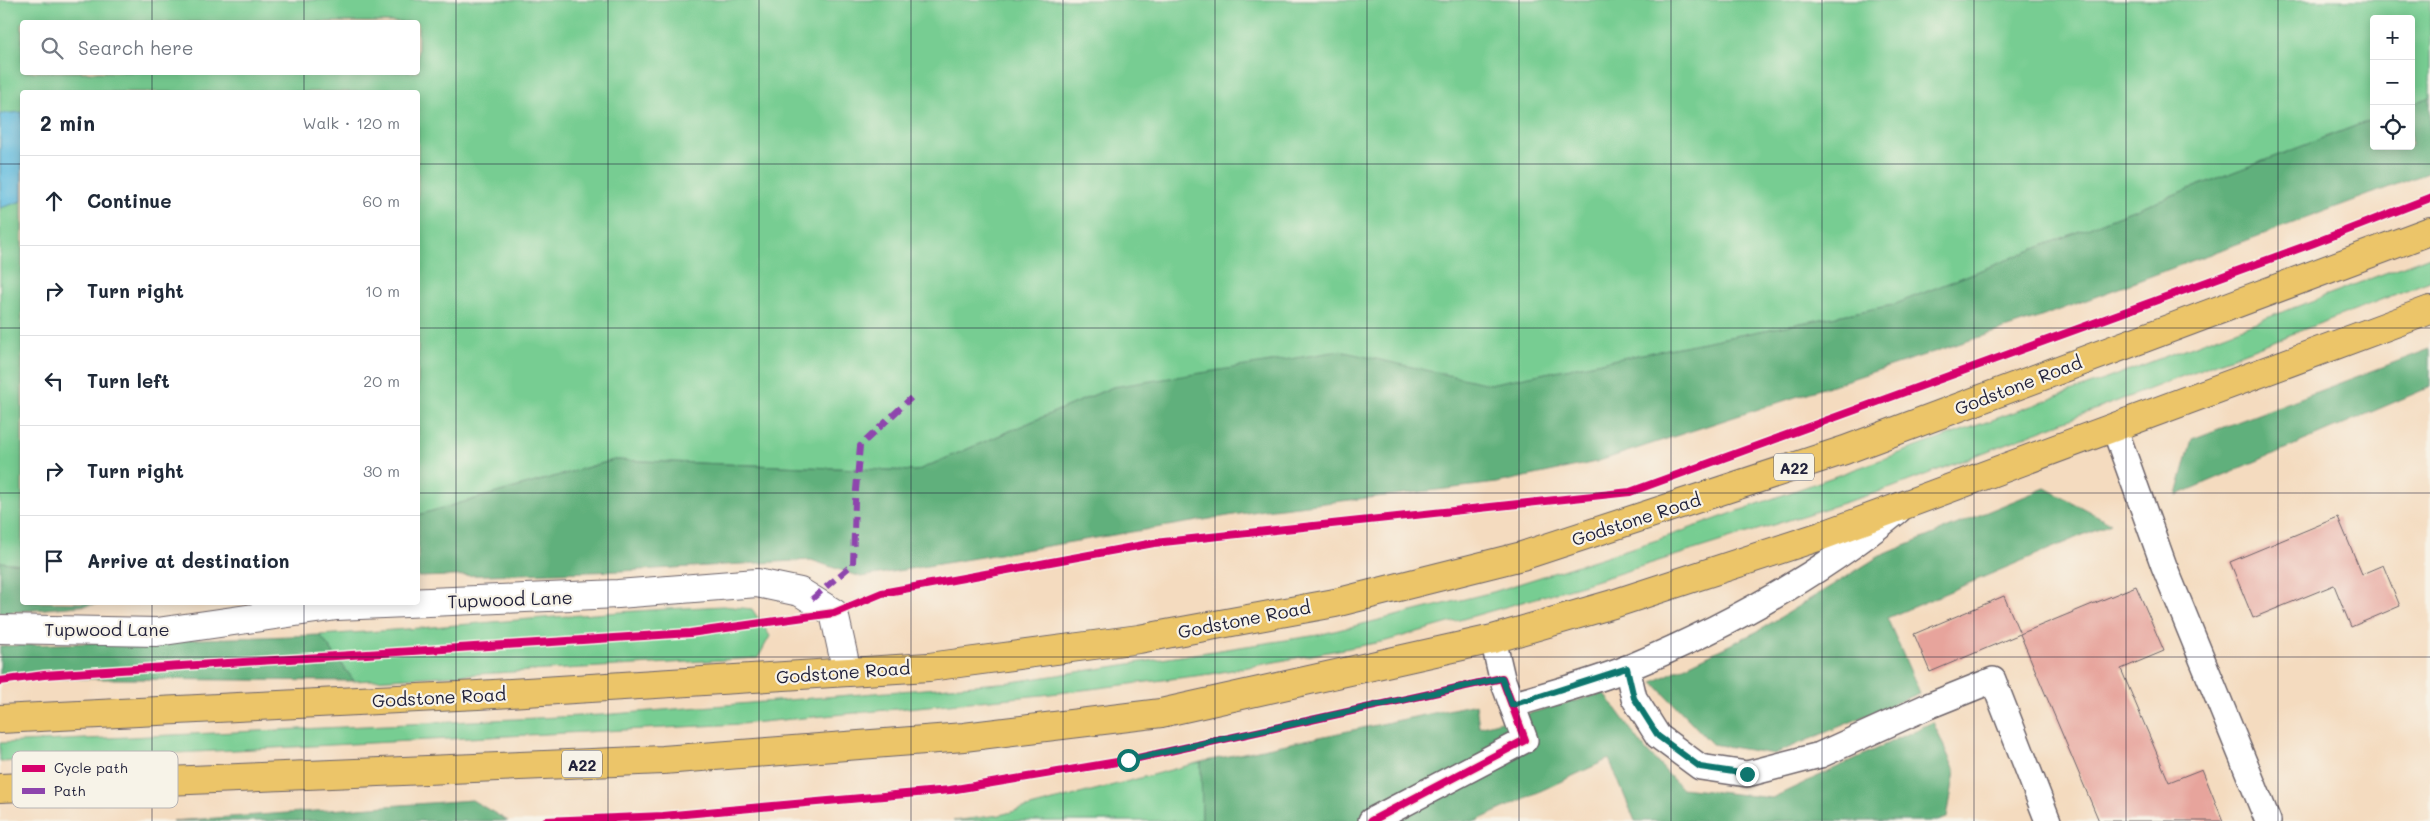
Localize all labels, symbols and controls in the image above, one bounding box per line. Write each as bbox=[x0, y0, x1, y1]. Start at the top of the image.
map controls bbox=[2370, 15, 2415, 150]
button: + bbox=[2370, 15, 2415, 60]
search box bbox=[20, 20, 420, 75]
icon: search bbox=[38, 34, 66, 62]
text: Search here bbox=[78, 35, 194, 60]
button: − bbox=[2370, 60, 2415, 105]
button: locate bbox=[2370, 105, 2415, 150]
text: 2 min bbox=[40, 109, 95, 136]
text: Walk · 120 m bbox=[302, 112, 400, 133]
icon: ahead bbox=[40, 187, 68, 215]
text: Continue bbox=[87, 188, 172, 213]
text: 60 m bbox=[363, 190, 400, 211]
icon: right bbox=[40, 277, 68, 305]
text: Turn right bbox=[87, 278, 184, 303]
text: 10 m bbox=[365, 280, 400, 301]
street label: Godstone Road bbox=[1951, 350, 2085, 420]
icon: left bbox=[40, 367, 68, 395]
text: Turn left bbox=[87, 368, 170, 393]
text: 20 m bbox=[363, 370, 400, 391]
road number: A22 bbox=[1774, 454, 1814, 481]
icon: right bbox=[40, 457, 68, 485]
text: Turn right bbox=[87, 458, 184, 483]
text: 30 m bbox=[363, 460, 400, 481]
street label: Godstone Road bbox=[1568, 487, 1704, 551]
icon: arrive bbox=[40, 547, 68, 575]
text: Arrive at destination bbox=[87, 548, 290, 573]
street label: Tupwood Lane bbox=[447, 585, 573, 613]
street label: Godstone Road bbox=[1176, 594, 1312, 644]
street label: Tupwood Lane bbox=[44, 617, 170, 641]
street label: Godstone Road bbox=[775, 655, 911, 689]
street label: Godstone Road bbox=[371, 681, 507, 713]
route start bbox=[1117, 749, 1140, 772]
legend bbox=[12, 751, 178, 808]
road number: A22 bbox=[562, 751, 602, 778]
text: Cycle path bbox=[54, 758, 128, 777]
route end bbox=[1736, 763, 1759, 786]
text: Path bbox=[54, 781, 85, 800]

